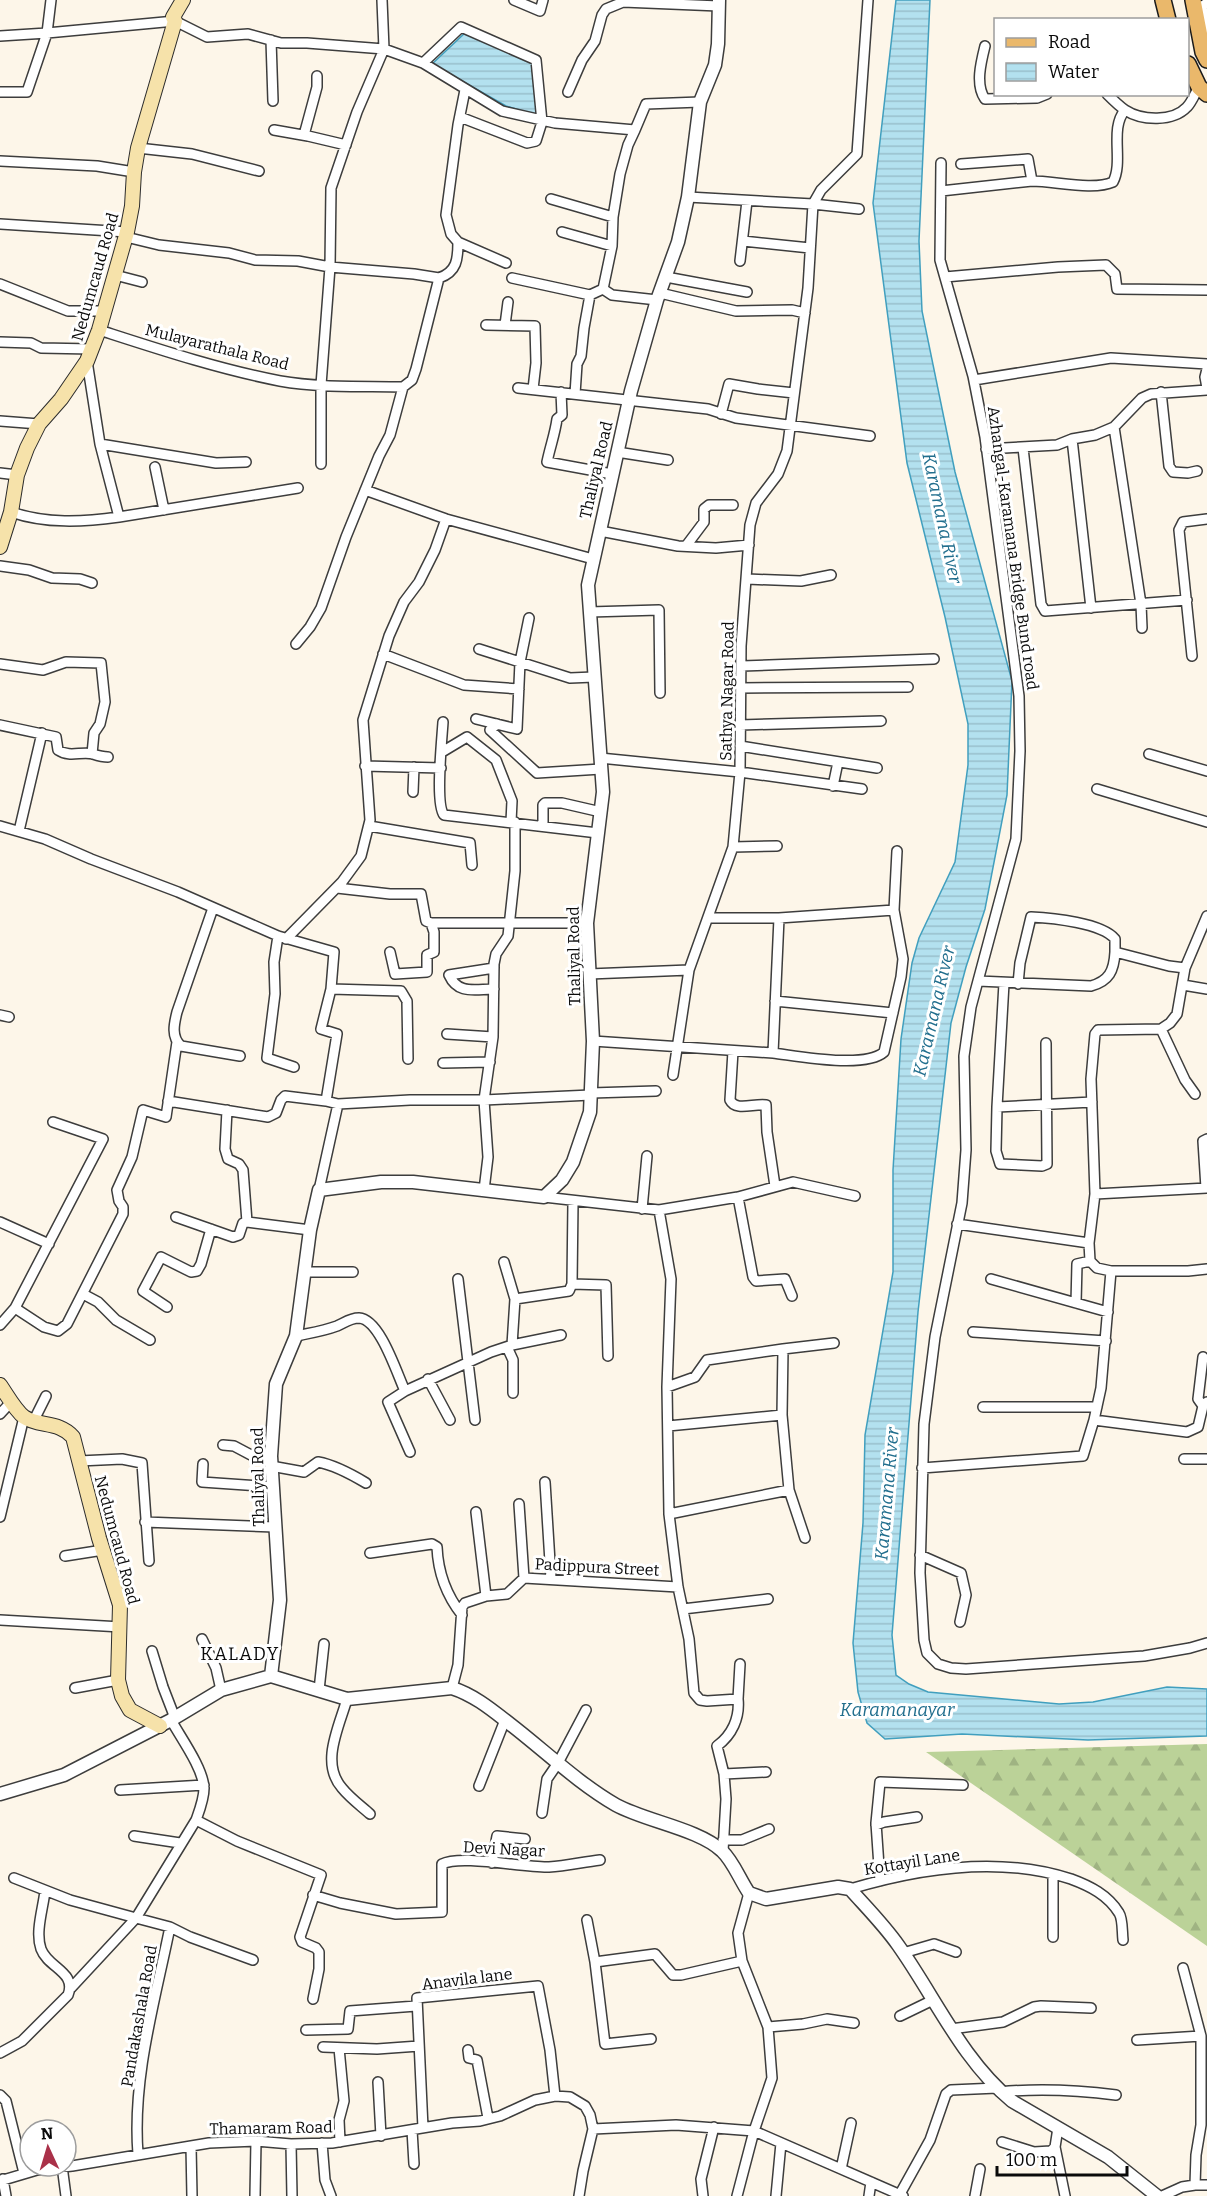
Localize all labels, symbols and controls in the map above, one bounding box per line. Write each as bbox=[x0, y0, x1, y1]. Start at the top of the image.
legend bbox=[994, 18, 1189, 96]
text: Road bbox=[1048, 31, 1091, 53]
text: Water bbox=[1048, 61, 1099, 83]
street label: Nedumcaud Road bbox=[68, 210, 123, 343]
street label: Mulayarathala Road bbox=[143, 320, 291, 374]
street label: Azhangal-Karamana Bridge Bund road bbox=[984, 405, 1042, 692]
street label: Thaliyal Road bbox=[576, 419, 617, 521]
water label: Karamana River bbox=[917, 451, 967, 586]
street label: Sathya Nagar Road bbox=[716, 620, 738, 761]
street label: Thaliyal Road bbox=[564, 906, 584, 1006]
water label: Karamana River bbox=[908, 943, 960, 1078]
water label: Karamana River bbox=[870, 1426, 904, 1561]
street label: Thaliyal Road bbox=[248, 1427, 268, 1527]
street label: Nedumcaud Road bbox=[91, 1473, 143, 1607]
street label: Padippura Street bbox=[534, 1554, 660, 1580]
district label: KALADY bbox=[200, 1643, 280, 1665]
water label: Karamanayar bbox=[840, 1699, 955, 1721]
street label: Devi Nagar bbox=[463, 1837, 545, 1861]
street label: Kottayil Lane bbox=[863, 1845, 961, 1879]
street label: Pandakashala Road bbox=[117, 1943, 161, 2088]
street label: Anavila lane bbox=[421, 1964, 513, 1994]
street label: Thamaram Road bbox=[209, 2117, 333, 2139]
north arrow bbox=[18, 2118, 78, 2178]
text: N bbox=[40, 2124, 54, 2143]
scale bar bbox=[997, 2139, 1128, 2177]
text: 100 m bbox=[1006, 2149, 1057, 2171]

